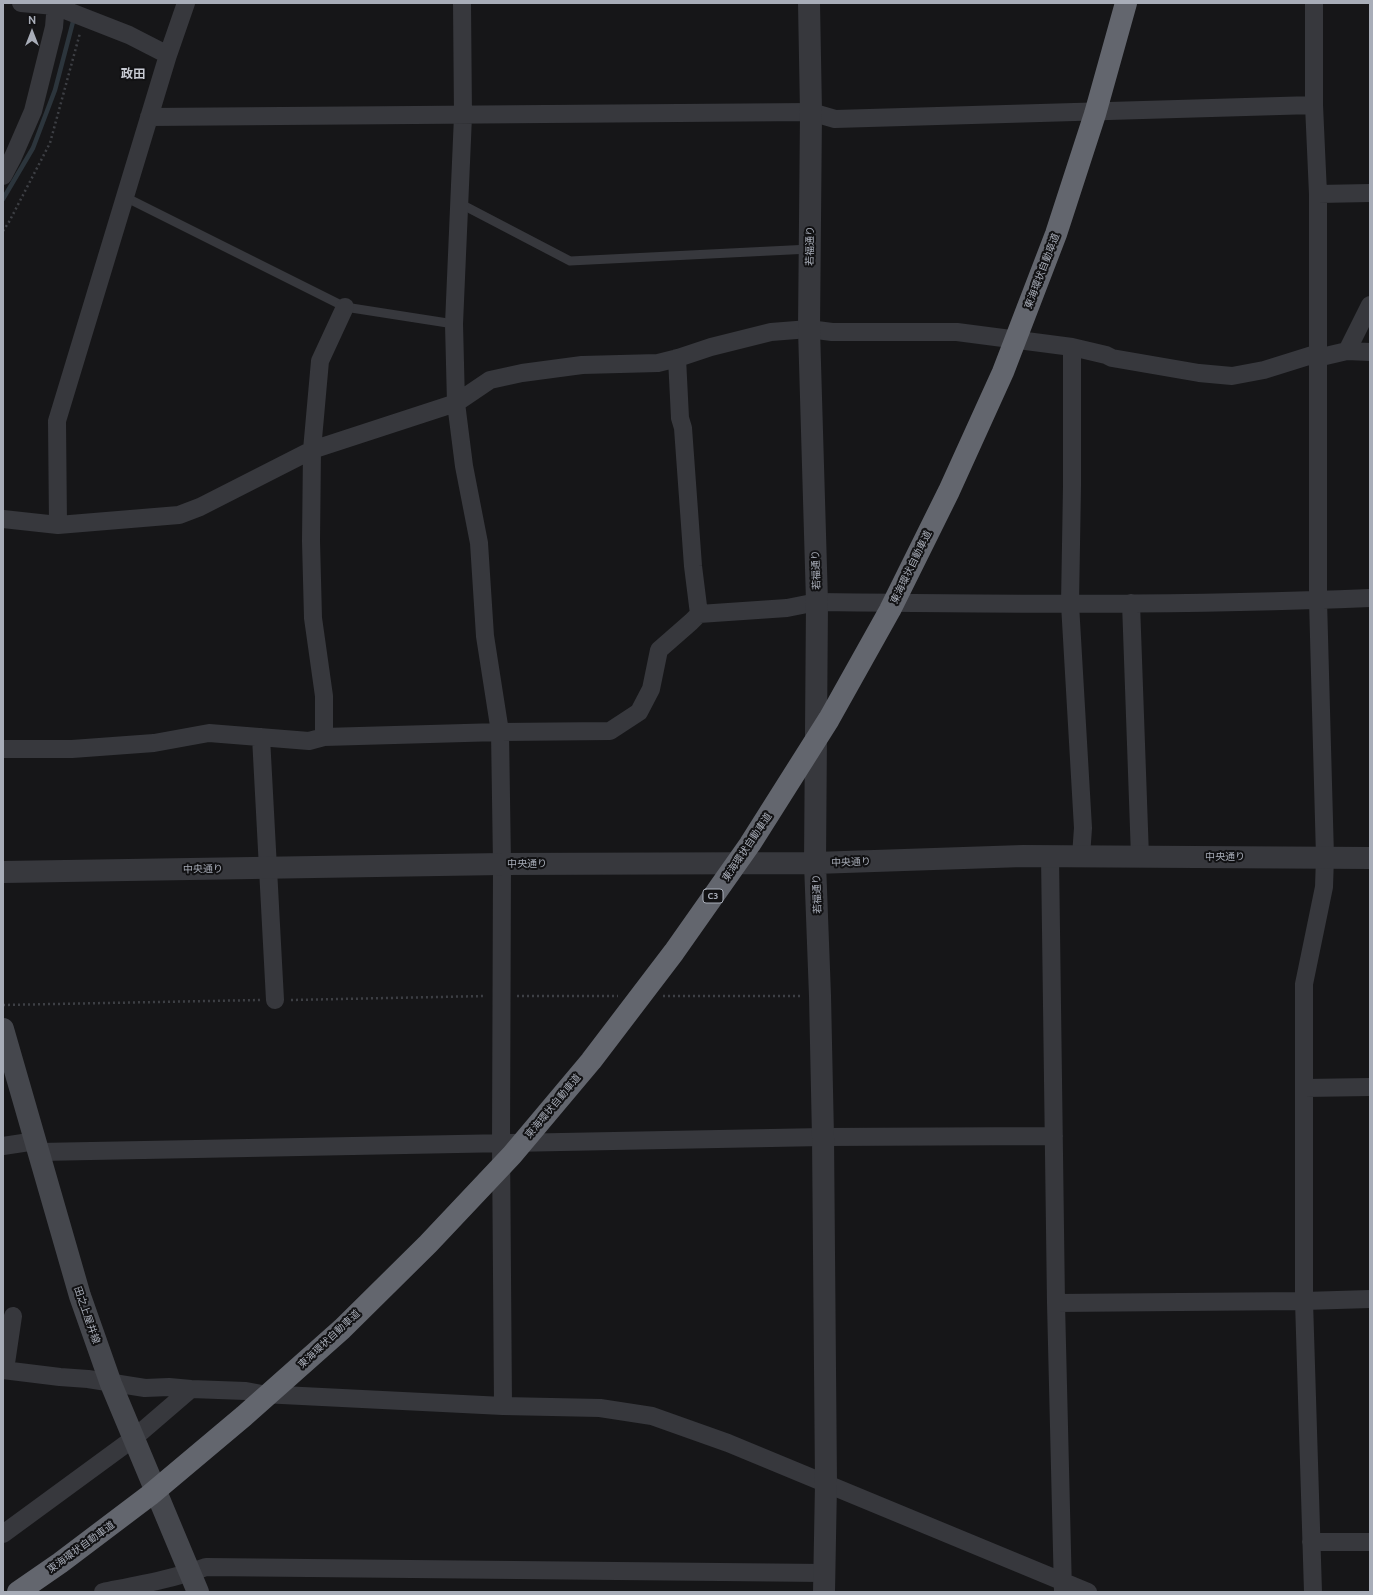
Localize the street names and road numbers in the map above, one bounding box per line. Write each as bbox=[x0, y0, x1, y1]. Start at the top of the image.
street label: 若福通り bbox=[804, 226, 816, 266]
street label: 東海環状自動車道 bbox=[1022, 232, 1062, 310]
street label: 東海環状自動車道 bbox=[888, 528, 934, 606]
street label: 若福通り bbox=[809, 550, 823, 590]
street label: 東海環状自動車道 bbox=[720, 810, 774, 884]
street label: 中央通り bbox=[1205, 851, 1245, 863]
street label: 中央通り bbox=[831, 855, 871, 869]
street label: 中央通り bbox=[507, 858, 547, 870]
street label: 中央通り bbox=[183, 863, 223, 875]
street label: 若福通り bbox=[810, 874, 824, 914]
road number: C3 bbox=[703, 889, 723, 903]
street label: 東海環状自動車道 bbox=[523, 1072, 583, 1140]
street label: 田之上屋井線 bbox=[72, 1285, 102, 1345]
street label: 東海環状自動車道 bbox=[296, 1307, 362, 1371]
street label: 東海環状自動車道 bbox=[45, 1519, 117, 1575]

